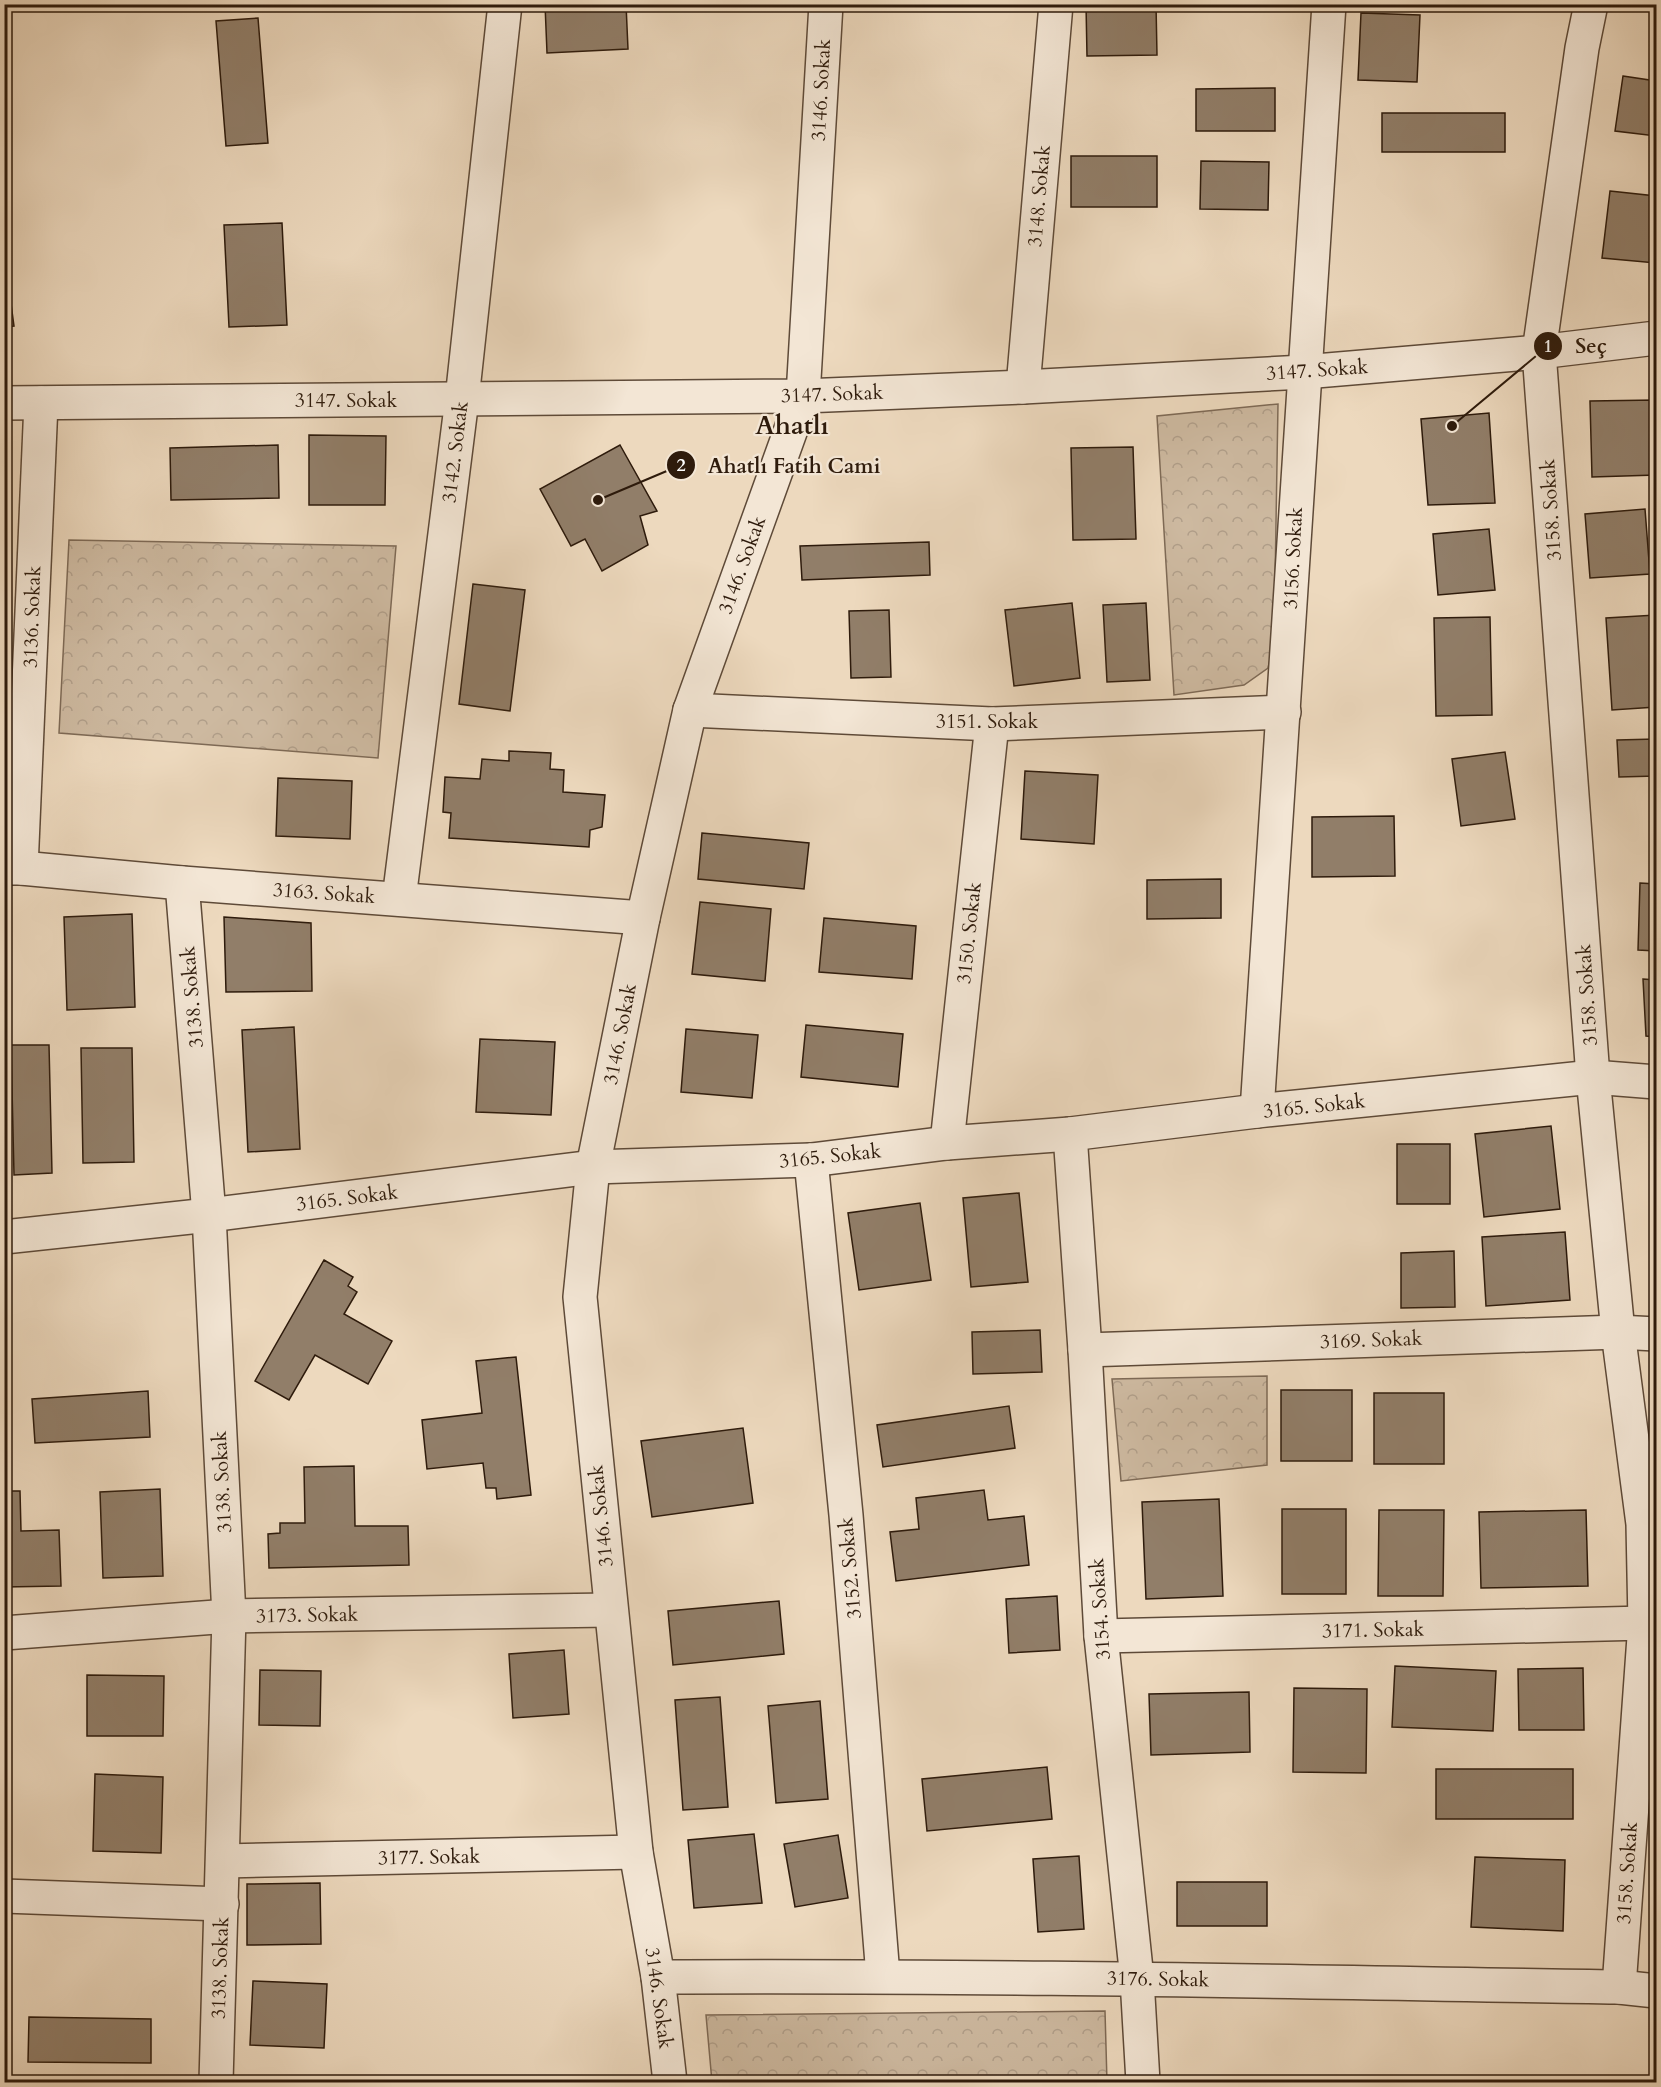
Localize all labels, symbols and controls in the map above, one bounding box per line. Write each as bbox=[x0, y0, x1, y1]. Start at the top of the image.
street label: 3146. Sokak bbox=[805, 38, 837, 142]
street label: 3148. Sokak bbox=[1021, 144, 1057, 248]
callout: Seç bbox=[1533, 326, 1618, 365]
text: Seç bbox=[1575, 332, 1607, 361]
text: 1 bbox=[1543, 334, 1553, 359]
street label: 3147. Sokak bbox=[1265, 353, 1369, 387]
street label: 3147. Sokak bbox=[780, 379, 884, 409]
street label: 3147. Sokak bbox=[295, 387, 397, 414]
street label: 3142. Sokak bbox=[435, 399, 475, 504]
district label: Ahatlı bbox=[755, 408, 829, 443]
callout: Ahatlı Fatih Cami bbox=[666, 446, 892, 485]
text: Ahatlı Fatih Cami bbox=[708, 452, 881, 481]
text: 2 bbox=[676, 453, 686, 478]
street label: 3158. Sokak bbox=[1534, 458, 1568, 562]
street label: 3156. Sokak bbox=[1277, 506, 1309, 610]
street label: 3146. Sokak bbox=[712, 512, 772, 618]
street label: 3136. Sokak bbox=[17, 565, 47, 669]
street label: 3151. Sokak bbox=[936, 708, 1038, 735]
street label: 3163. Sokak bbox=[272, 876, 376, 910]
street label: 3150. Sokak bbox=[950, 880, 988, 985]
street label: 3158. Sokak bbox=[1570, 943, 1604, 1047]
street label: 3138. Sokak bbox=[174, 945, 210, 1049]
street label: 3146. Sokak bbox=[597, 981, 643, 1087]
street label: 3165. Sokak bbox=[1262, 1087, 1367, 1125]
street label: 3165. Sokak bbox=[778, 1137, 883, 1175]
street label: 3165. Sokak bbox=[295, 1178, 400, 1218]
street label: 3169. Sokak bbox=[1319, 1325, 1423, 1355]
street label: 3138. Sokak bbox=[206, 1430, 238, 1534]
street label: 3146. Sokak bbox=[582, 1463, 620, 1568]
street label: 3152. Sokak bbox=[832, 1516, 868, 1620]
street label: 3154. Sokak bbox=[1083, 1557, 1117, 1661]
street label: 3173. Sokak bbox=[256, 1601, 359, 1629]
street label: 3171. Sokak bbox=[1322, 1616, 1425, 1644]
street label: 3158. Sokak bbox=[1610, 1821, 1644, 1925]
street label: 3177. Sokak bbox=[378, 1843, 481, 1871]
street label: 3138. Sokak bbox=[205, 1916, 235, 2020]
street label: 3146. Sokak bbox=[639, 1945, 680, 2051]
street label: 3176. Sokak bbox=[1107, 1965, 1210, 1993]

